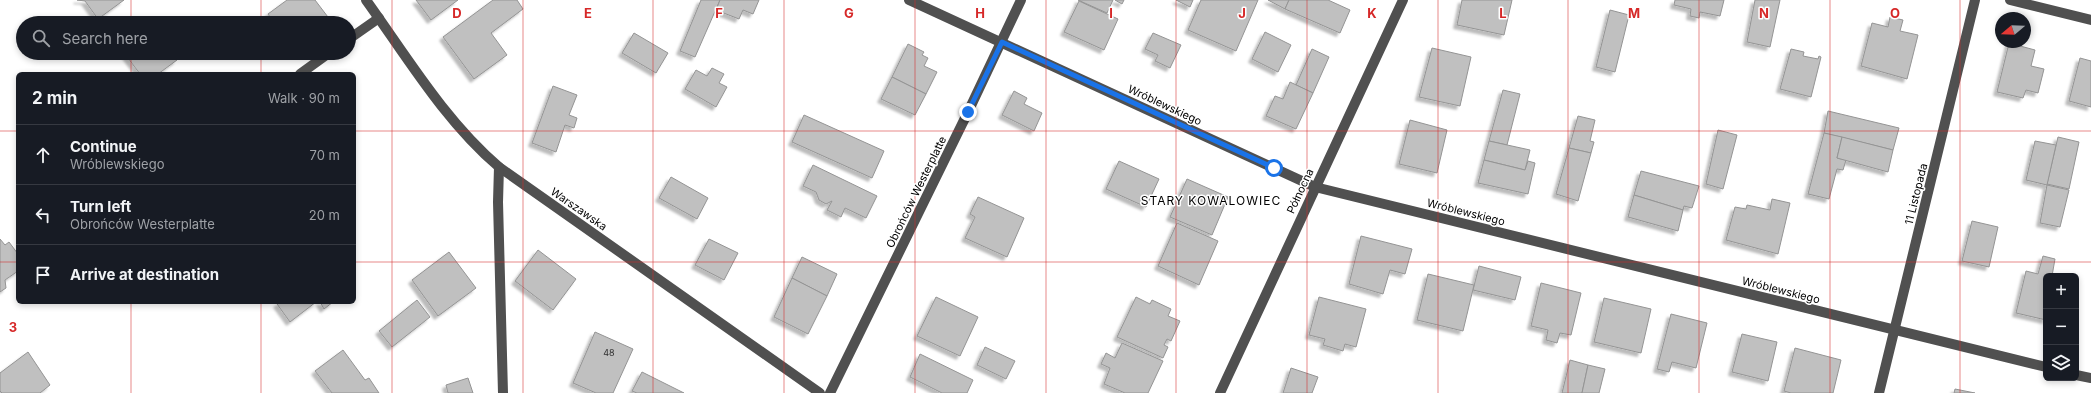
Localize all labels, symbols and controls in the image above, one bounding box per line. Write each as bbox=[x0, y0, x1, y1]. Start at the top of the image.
text: D bbox=[452, 5, 462, 21]
text: E bbox=[584, 5, 592, 21]
text: F bbox=[715, 5, 723, 21]
text: G bbox=[844, 5, 854, 21]
text: H bbox=[975, 5, 985, 21]
text: I bbox=[1109, 5, 1113, 21]
text: J bbox=[1238, 5, 1246, 21]
text: K bbox=[1367, 5, 1377, 21]
text: L bbox=[1499, 5, 1507, 21]
text: M bbox=[1628, 5, 1640, 21]
text: N bbox=[1759, 5, 1769, 21]
text: O bbox=[1890, 5, 1900, 21]
north arrow bbox=[1995, 12, 2031, 48]
search box bbox=[16, 16, 356, 60]
icon: search bbox=[30, 27, 52, 49]
text: Search here bbox=[62, 29, 148, 48]
street label: Wróblewskiego bbox=[1126, 82, 1205, 128]
text: 2 min bbox=[32, 88, 77, 108]
text: Walk · 90 m bbox=[268, 90, 340, 106]
route end bbox=[959, 103, 977, 121]
street label: Obrońców Westerplatte bbox=[883, 134, 949, 250]
text: Continue bbox=[70, 137, 137, 156]
icon: ahead bbox=[32, 144, 54, 166]
text: 70 m bbox=[310, 147, 340, 163]
text: Wróblewskiego bbox=[70, 156, 164, 172]
route start bbox=[1265, 159, 1283, 177]
street label: 11 Listopada bbox=[1902, 162, 1930, 226]
street label: Północna bbox=[1283, 166, 1317, 216]
street label: Warszawska bbox=[548, 184, 610, 234]
district label: STARY KOWALOWIEC bbox=[1141, 193, 1281, 208]
street label: Wróblewskiego bbox=[1426, 196, 1507, 229]
text: Turn left bbox=[70, 197, 131, 216]
icon: left bbox=[32, 204, 54, 226]
text: 20 m bbox=[309, 207, 340, 223]
text: Obrońców Westerplatte bbox=[70, 216, 215, 232]
icon: arrive bbox=[32, 264, 54, 286]
text: Arrive at destination bbox=[70, 265, 219, 284]
map controls bbox=[2043, 273, 2079, 381]
button: + bbox=[2043, 273, 2079, 309]
street label: Wróblewskiego bbox=[1741, 274, 1822, 307]
button: − bbox=[2043, 309, 2079, 345]
text: 3 bbox=[9, 319, 17, 335]
button: layers bbox=[2043, 345, 2079, 381]
house number: 48 bbox=[603, 347, 615, 358]

